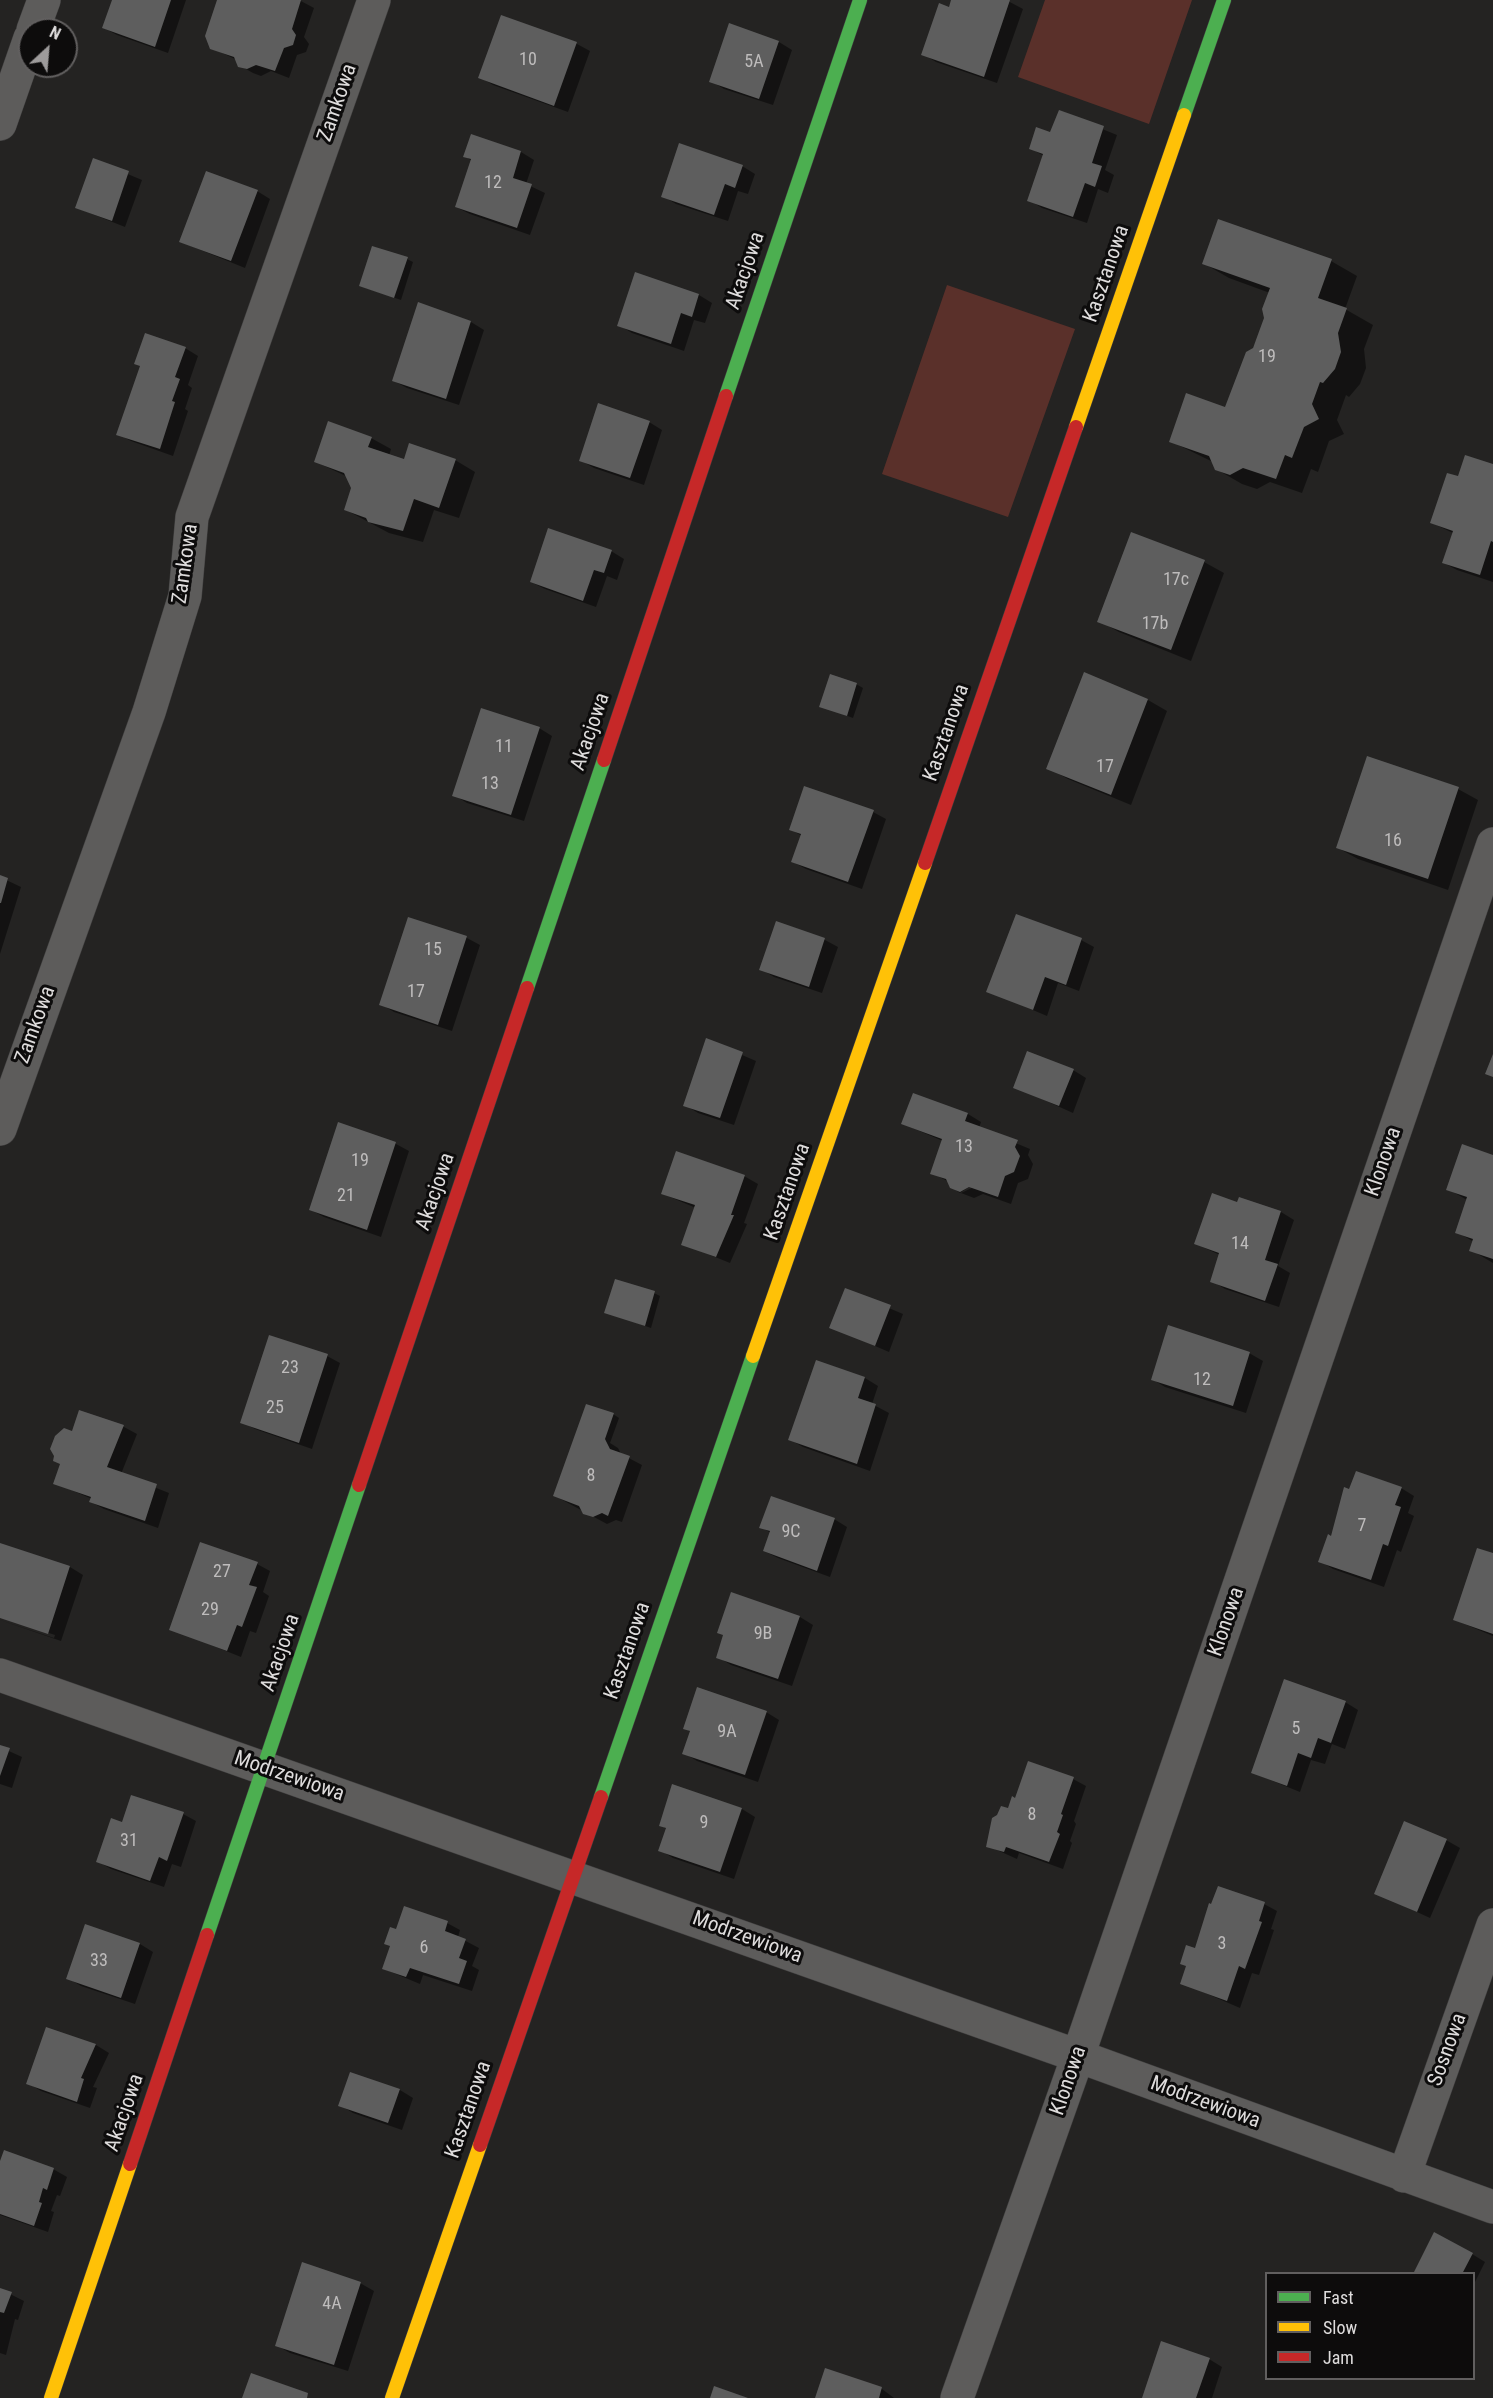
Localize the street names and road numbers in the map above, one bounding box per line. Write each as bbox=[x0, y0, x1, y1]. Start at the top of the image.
street label: Zamkowa bbox=[313, 61, 363, 145]
street label: Kasztanowa bbox=[1079, 222, 1135, 326]
street label: Akacjowa bbox=[721, 229, 771, 313]
street label: Zamkowa bbox=[168, 522, 204, 606]
street label: Kasztanowa bbox=[919, 681, 975, 785]
street label: Akacjowa bbox=[566, 690, 616, 774]
street label: Zamkowa bbox=[10, 983, 62, 1067]
street label: Klonowa bbox=[1360, 1124, 1408, 1200]
street label: Kasztanowa bbox=[760, 1140, 816, 1244]
street label: Akacjowa bbox=[411, 1150, 461, 1234]
street label: Klonowa bbox=[1203, 1584, 1251, 1660]
street label: Kasztanowa bbox=[600, 1599, 656, 1703]
street label: Akacjowa bbox=[256, 1611, 306, 1695]
street label: Modrzewiowa bbox=[231, 1746, 347, 1808]
street label: Modrzewiowa bbox=[689, 1907, 805, 1969]
street label: Sosnowa bbox=[1423, 2010, 1473, 2090]
street label: Klonowa bbox=[1045, 2043, 1093, 2119]
street label: Kasztanowa bbox=[441, 2058, 497, 2162]
street label: Akacjowa bbox=[100, 2071, 150, 2155]
street label: Modrzewiowa bbox=[1147, 2072, 1263, 2134]

